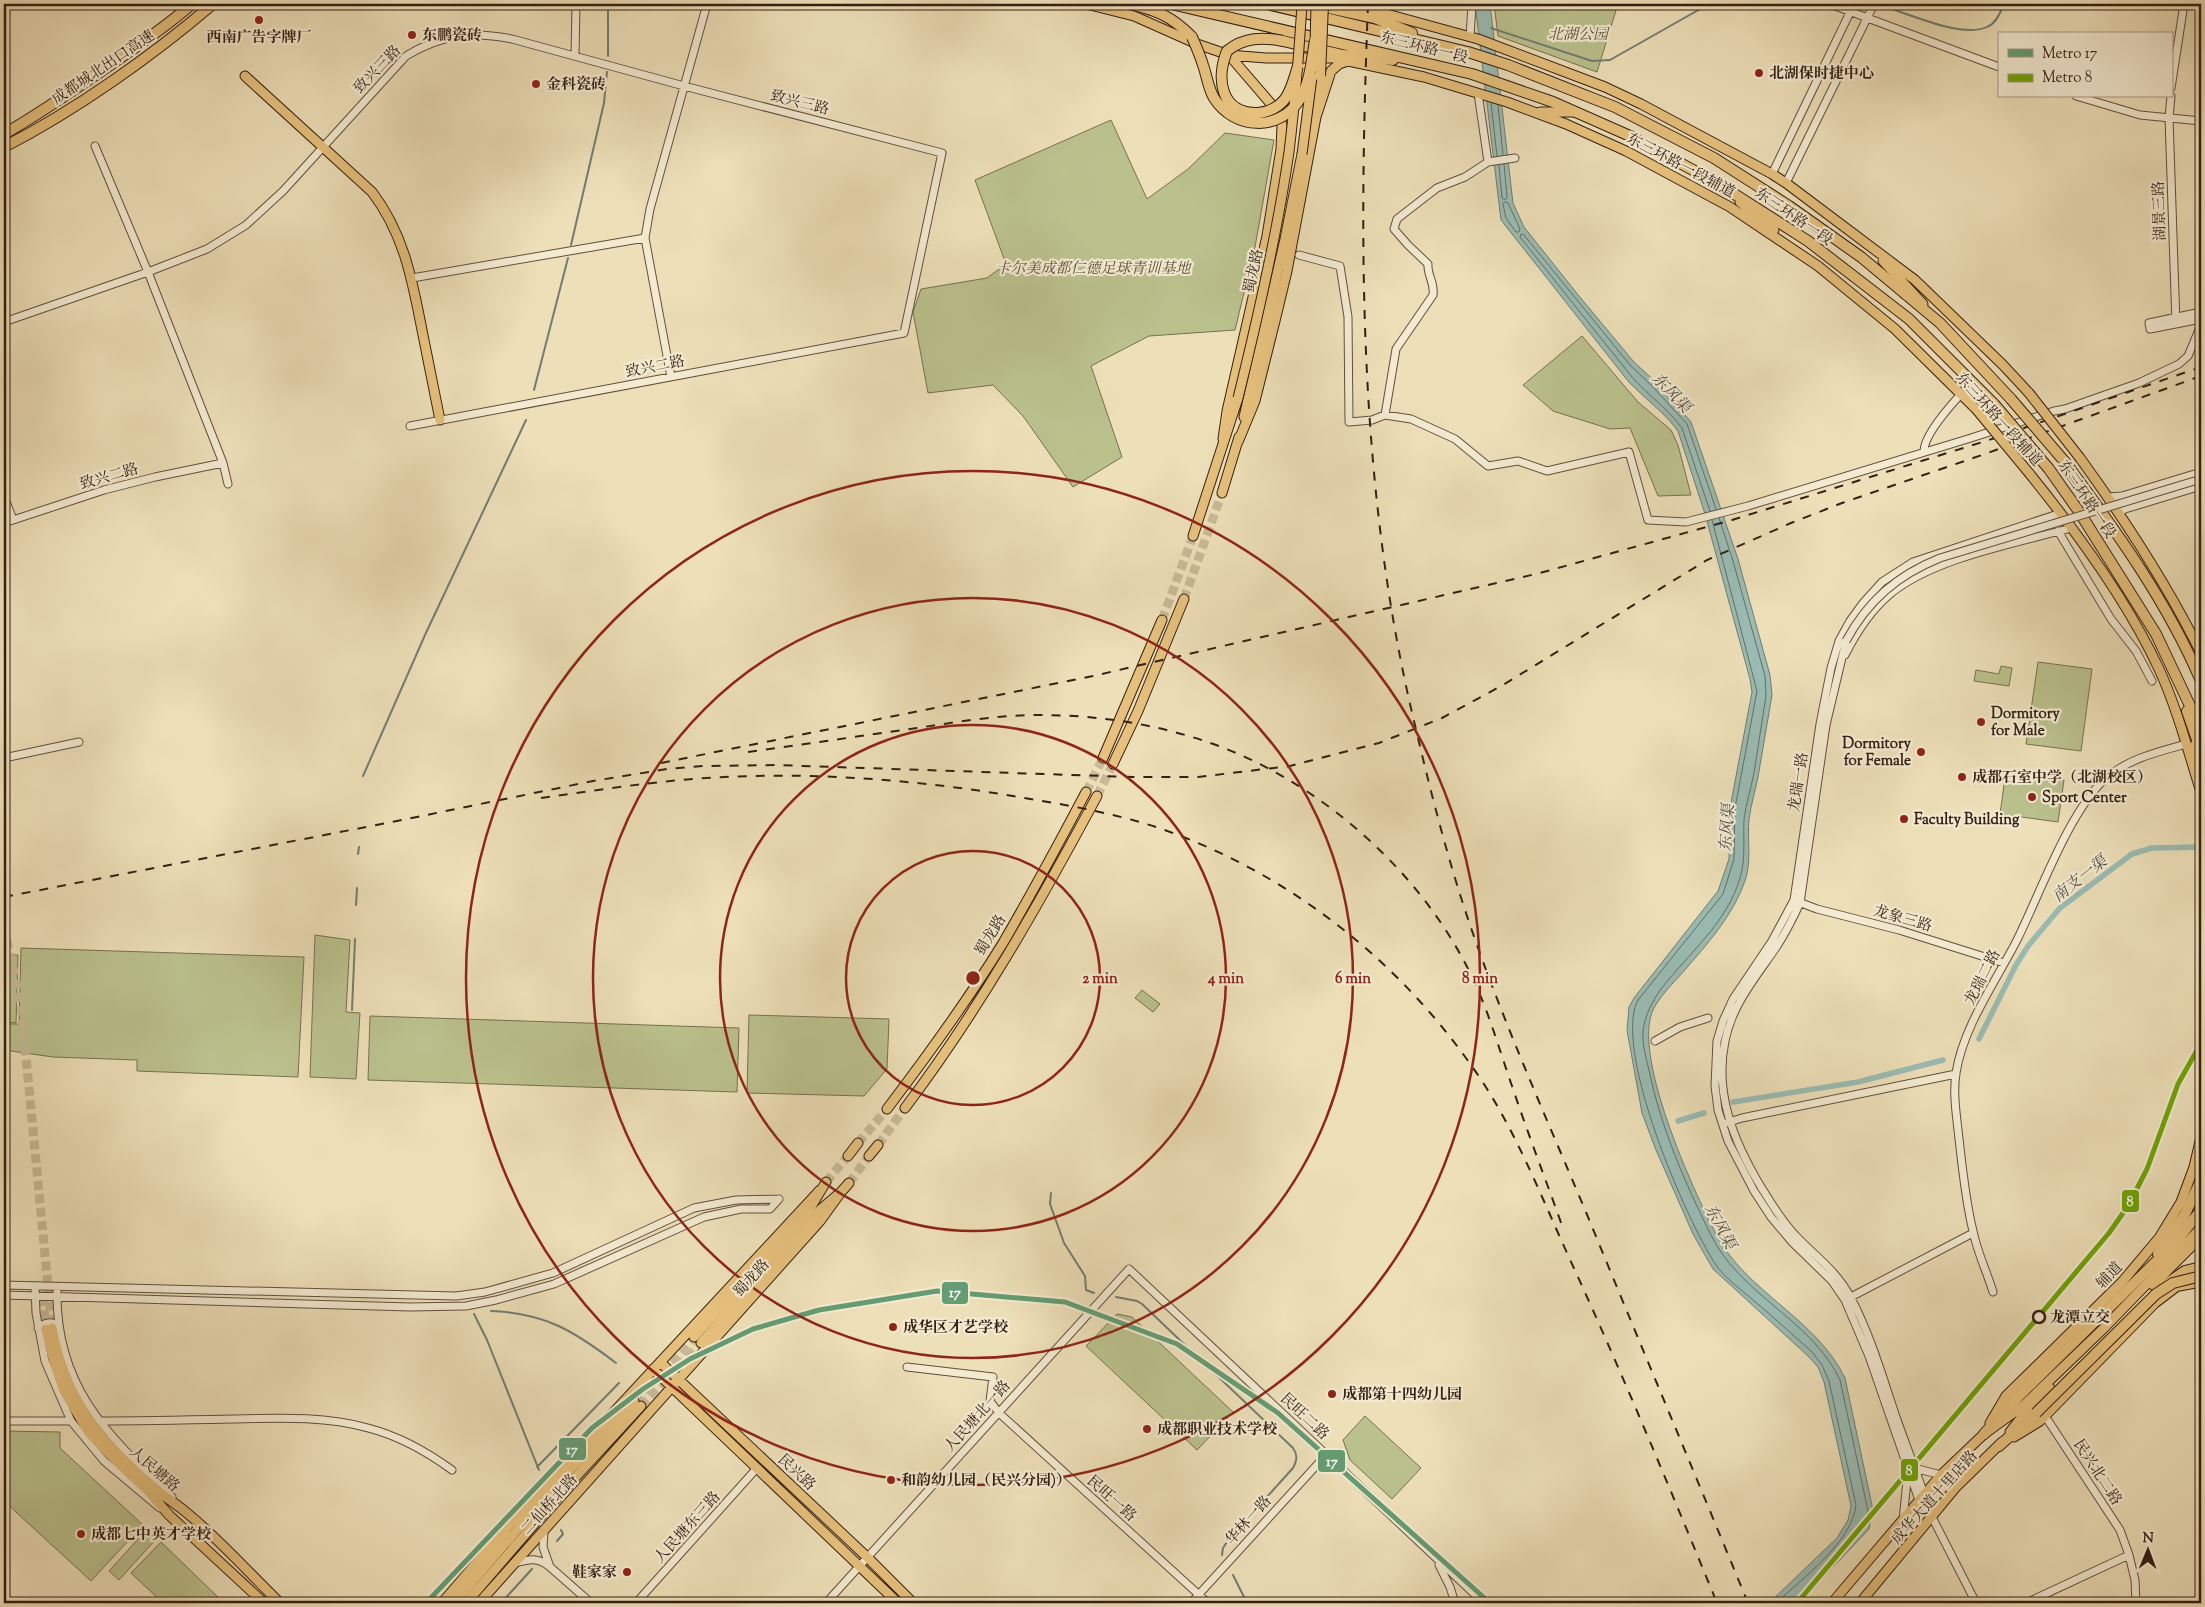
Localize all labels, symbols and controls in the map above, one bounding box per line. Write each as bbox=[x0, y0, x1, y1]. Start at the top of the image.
marker: 西南广告字牌厂 bbox=[253, 14, 265, 26]
park label: 北湖公园 bbox=[1548, 25, 1610, 46]
street label: 成都城北出口高速 bbox=[48, 26, 159, 111]
place label: 东鹏瓷砖 bbox=[422, 26, 482, 47]
street label: 东三环路一段 bbox=[1377, 27, 1470, 70]
place label: 西南广告字牌厂 bbox=[206, 28, 312, 49]
marker: 东鹏瓷砖 bbox=[406, 29, 418, 41]
legend bbox=[1998, 32, 2172, 98]
street label: 致兴三路 bbox=[350, 41, 406, 99]
text: Metro 17 bbox=[2042, 44, 2098, 65]
place label: 北湖保时捷中心 bbox=[1769, 64, 1874, 85]
marker: 北湖保时捷中心 bbox=[1753, 67, 1765, 79]
text: Metro 8 bbox=[2042, 68, 2092, 89]
place label: 金科瓷砖 bbox=[546, 75, 606, 96]
marker: 金科瓷砖 bbox=[530, 78, 542, 90]
street label: 致兴三路 bbox=[768, 86, 831, 121]
street label: 东三环路一段辅道 bbox=[1622, 129, 1738, 204]
street label: 湖景三路 bbox=[2149, 181, 2172, 241]
street label: 东三环路一段 bbox=[1750, 183, 1836, 251]
street label: 蜀龙路 bbox=[1240, 247, 1269, 296]
park label: 卡尔美成都仁德足球青训基地 bbox=[995, 259, 1192, 280]
street label: 致兴二路 bbox=[624, 351, 687, 384]
water label: 东风渠 bbox=[1645, 368, 1697, 420]
street label: 东三环路一段辅道 bbox=[1950, 368, 2046, 472]
street label: 东三环路一段 bbox=[2052, 457, 2120, 543]
street label: 致兴二路 bbox=[78, 459, 141, 496]
place label: Dormitory for Male bbox=[1991, 704, 2060, 742]
marker: Dormitory for Male bbox=[1975, 716, 1987, 728]
place label: Dormitory for Female bbox=[1842, 734, 1912, 772]
marker: Dormitory for Female bbox=[1915, 746, 1927, 758]
street label: 龙瑞一路 bbox=[1784, 751, 1815, 814]
place label: 成都石室中学（北湖校区） bbox=[1972, 768, 2152, 789]
marker: 成都石室中学（北湖校区） bbox=[1956, 771, 1968, 783]
place label: Sport Center bbox=[2042, 788, 2127, 809]
marker: Sport Center bbox=[2026, 791, 2038, 803]
water label: 东风渠 bbox=[1715, 801, 1742, 853]
place label: Faculty Building bbox=[1914, 810, 2020, 831]
marker: Faculty Building bbox=[1898, 813, 1910, 825]
water label: 南支一渠 bbox=[2048, 850, 2114, 909]
street label: 龙象三路 bbox=[1871, 901, 1934, 938]
street label: 蜀龙路 bbox=[971, 911, 1012, 960]
street label: 龙瑞二路 bbox=[1960, 946, 2006, 1009]
centre of rings bbox=[964, 969, 982, 987]
text: 2 min bbox=[1082, 969, 1118, 990]
text: 4 min bbox=[1207, 969, 1244, 990]
text: 6 min bbox=[1335, 969, 1371, 990]
text: 8 min bbox=[1462, 969, 1498, 990]
line badge: 8 bbox=[2121, 1189, 2140, 1213]
text: 8 bbox=[2127, 1193, 2134, 1213]
water label: 东风渠 bbox=[1697, 1201, 1741, 1256]
street label: 蜀龙路 bbox=[729, 1255, 775, 1303]
street label: 辅道 bbox=[2092, 1258, 2128, 1294]
line badge: 17 bbox=[941, 1281, 969, 1305]
text: 17 bbox=[949, 1284, 962, 1304]
place label: 龙潭立交 bbox=[2050, 1308, 2110, 1329]
marker: 龙潭立交 bbox=[2032, 1310, 2046, 1324]
place label: 成华区才艺学校 bbox=[903, 1318, 1009, 1339]
marker: 成华区才艺学校 bbox=[887, 1321, 899, 1333]
street label: 人民塘北一路 bbox=[940, 1377, 1016, 1457]
place label: 成都第十四幼儿园 bbox=[1342, 1385, 1462, 1406]
marker: 成都第十四幼儿园 bbox=[1326, 1388, 1338, 1400]
street label: 民旺二路 bbox=[1275, 1389, 1333, 1445]
place label: 成都职业技术学校 bbox=[1157, 1420, 1278, 1441]
marker: 成都职业技术学校 bbox=[1141, 1423, 1153, 1435]
street label: 民兴北二路 bbox=[2068, 1436, 2126, 1510]
line badge: 17 bbox=[558, 1437, 587, 1461]
text: 17 bbox=[566, 1441, 579, 1461]
street label: 人民塘路 bbox=[124, 1443, 184, 1498]
street label: 成华大道十里店路 bbox=[1887, 1446, 1983, 1550]
line badge: 17 bbox=[1317, 1449, 1346, 1473]
street label: 民兴路 bbox=[772, 1450, 820, 1496]
text: 17 bbox=[1326, 1453, 1339, 1473]
line badge: 8 bbox=[1900, 1458, 1919, 1482]
text: 8 bbox=[1906, 1462, 1913, 1482]
street label: 二仙桥北路 bbox=[517, 1470, 583, 1540]
place label: 和韵幼儿园（民兴分园)） bbox=[901, 1471, 1071, 1492]
street label: 民旺一路 bbox=[1082, 1471, 1140, 1527]
marker: 和韵幼儿园（民兴分园)） bbox=[885, 1474, 897, 1486]
street label: 人民塘东三路 bbox=[650, 1488, 726, 1568]
street label: 华林一路 bbox=[1221, 1492, 1277, 1550]
north arrow bbox=[2122, 1524, 2172, 1574]
place label: 成都七中英才学校 bbox=[91, 1525, 212, 1546]
marker: 成都七中英才学校 bbox=[75, 1528, 87, 1540]
text: N bbox=[2142, 1529, 2154, 1549]
place label: 鞋家家 bbox=[572, 1563, 617, 1584]
marker: 鞋家家 bbox=[621, 1566, 633, 1578]

